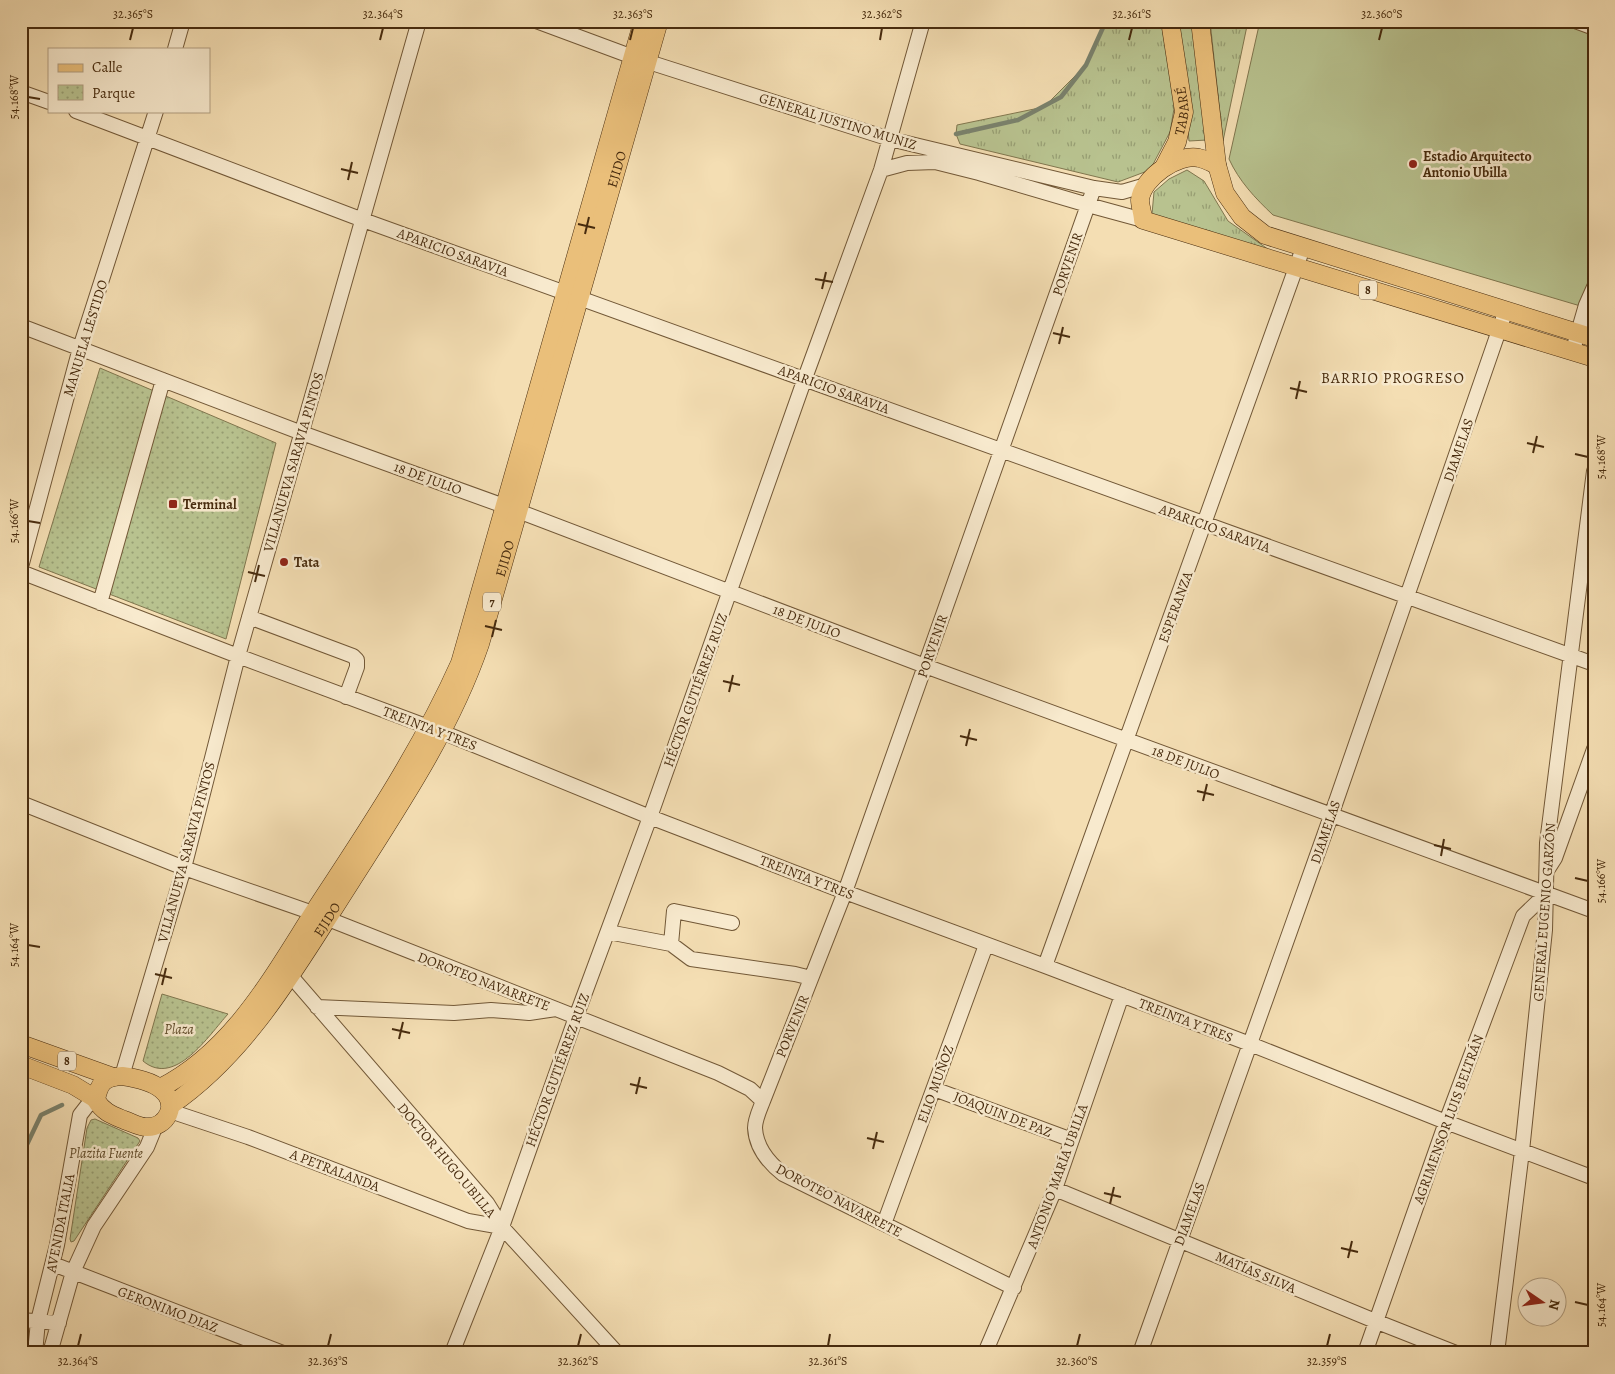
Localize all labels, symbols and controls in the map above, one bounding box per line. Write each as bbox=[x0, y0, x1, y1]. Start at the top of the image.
text: 32.365°S bbox=[113, 6, 153, 22]
text: 32.364°S bbox=[363, 6, 403, 22]
text: 32.363°S bbox=[613, 6, 653, 22]
text: 32.362°S bbox=[862, 6, 902, 22]
text: 32.361°S bbox=[1113, 6, 1151, 22]
text: 32.360°S bbox=[1361, 6, 1403, 22]
legend bbox=[48, 48, 210, 112]
text: Calle bbox=[92, 57, 123, 77]
text: 54.168°W bbox=[6, 74, 22, 119]
text: Parque bbox=[92, 83, 135, 103]
street label: TABARÉ bbox=[1170, 85, 1194, 137]
street label: GENERAL JUSTINO MUNIZ bbox=[757, 88, 919, 155]
place label: Estadio Arquitecto Antonio Ubilla bbox=[1422, 147, 1532, 182]
street label: EJIDO bbox=[603, 149, 631, 190]
marker: Estadio Arquitecto Antonio Ubilla bbox=[1407, 158, 1419, 170]
street label: APARICIO SARAVIA bbox=[394, 223, 512, 282]
street label: PORVENIR bbox=[1048, 229, 1087, 298]
street label: MANUELA LESTIDO bbox=[59, 277, 112, 399]
road number: 8 bbox=[1359, 280, 1377, 300]
street label: APARICIO SARAVIA bbox=[775, 360, 893, 419]
district label: BARRIO PROGRESO bbox=[1321, 368, 1465, 388]
street label: VILLANUEVA SARAVIA PINTOS bbox=[258, 370, 328, 555]
street label: DIAMELAS bbox=[1439, 416, 1478, 485]
text: 54.168°W bbox=[1593, 434, 1609, 479]
street label: 18 DE JULIO bbox=[391, 457, 465, 500]
place label: Terminal bbox=[183, 495, 237, 514]
text: 54.166°W bbox=[6, 498, 22, 543]
marker: Terminal bbox=[167, 498, 179, 510]
street label: APARICIO SARAVIA bbox=[1156, 499, 1274, 558]
street label: EJIDO bbox=[491, 538, 519, 579]
place label: Tata bbox=[294, 553, 320, 572]
marker: Tata bbox=[278, 556, 290, 568]
street label: ESPERANZA bbox=[1154, 568, 1197, 645]
road number: 7 bbox=[483, 592, 501, 612]
street label: 18 DE JULIO bbox=[770, 600, 844, 643]
street label: HÉCTOR GUTIÉRREZ RUIZ bbox=[659, 611, 732, 770]
street label: PORVENIR bbox=[913, 611, 952, 680]
street label: TREINTA Y TRES bbox=[380, 702, 480, 755]
street label: 18 DE JULIO bbox=[1149, 741, 1223, 784]
street label: VILLANUEVA SARAVIA PINTOS bbox=[153, 760, 220, 945]
street label: DIAMELAS bbox=[1306, 798, 1345, 867]
street label: GENERAL EUGENIO GARZÓN bbox=[1529, 822, 1560, 1002]
street label: TREINTA Y TRES bbox=[757, 851, 857, 904]
text: 54.166°W bbox=[1593, 858, 1609, 903]
street label: EJIDO bbox=[309, 898, 345, 941]
text: 54.164°W bbox=[6, 922, 22, 967]
street label: DOROTEO NAVARRETE bbox=[415, 947, 553, 1016]
street label: HÉCTOR GUTIÉRREZ RUIZ bbox=[521, 991, 594, 1150]
street label: PORVENIR bbox=[771, 992, 814, 1060]
street label: TREINTA Y TRES bbox=[1136, 994, 1236, 1047]
park label: Plaza bbox=[164, 1020, 194, 1039]
street label: AGRIMENSOR LUIS BELTRÁN bbox=[1409, 1032, 1488, 1208]
street label: ELIO MUÑOZ bbox=[913, 1042, 958, 1126]
road number: 8 bbox=[58, 1052, 76, 1070]
street label: JOAQUIN DE PAZ bbox=[951, 1087, 1055, 1142]
street label: DOCTOR HUGO UBILLA bbox=[393, 1099, 501, 1222]
street label: ANTONIO MARÍA UBILLA bbox=[1022, 1100, 1093, 1252]
park label: Plazita Fuente bbox=[69, 1144, 143, 1163]
street label: A PETRALANDA bbox=[286, 1144, 383, 1197]
street label: DOROTEO NAVARRETE bbox=[772, 1159, 905, 1242]
street label: AVENIDA ITALIA bbox=[41, 1171, 80, 1275]
street label: DIAMELAS bbox=[1169, 1180, 1210, 1248]
street label: MATÍAS SILVA bbox=[1213, 1247, 1300, 1298]
north arrow bbox=[1518, 1276, 1568, 1326]
street label: GERONIMO DIAZ bbox=[115, 1282, 221, 1337]
text: 54.164°W bbox=[1593, 1282, 1609, 1327]
text: N bbox=[1544, 1298, 1565, 1312]
text: 32.364°S bbox=[58, 1353, 98, 1369]
text: 32.363°S bbox=[308, 1353, 348, 1369]
text: 32.362°S bbox=[558, 1353, 598, 1369]
text: 32.361°S bbox=[809, 1353, 847, 1369]
text: 32.360°S bbox=[1056, 1353, 1098, 1369]
text: 32.359°S bbox=[1307, 1353, 1347, 1369]

